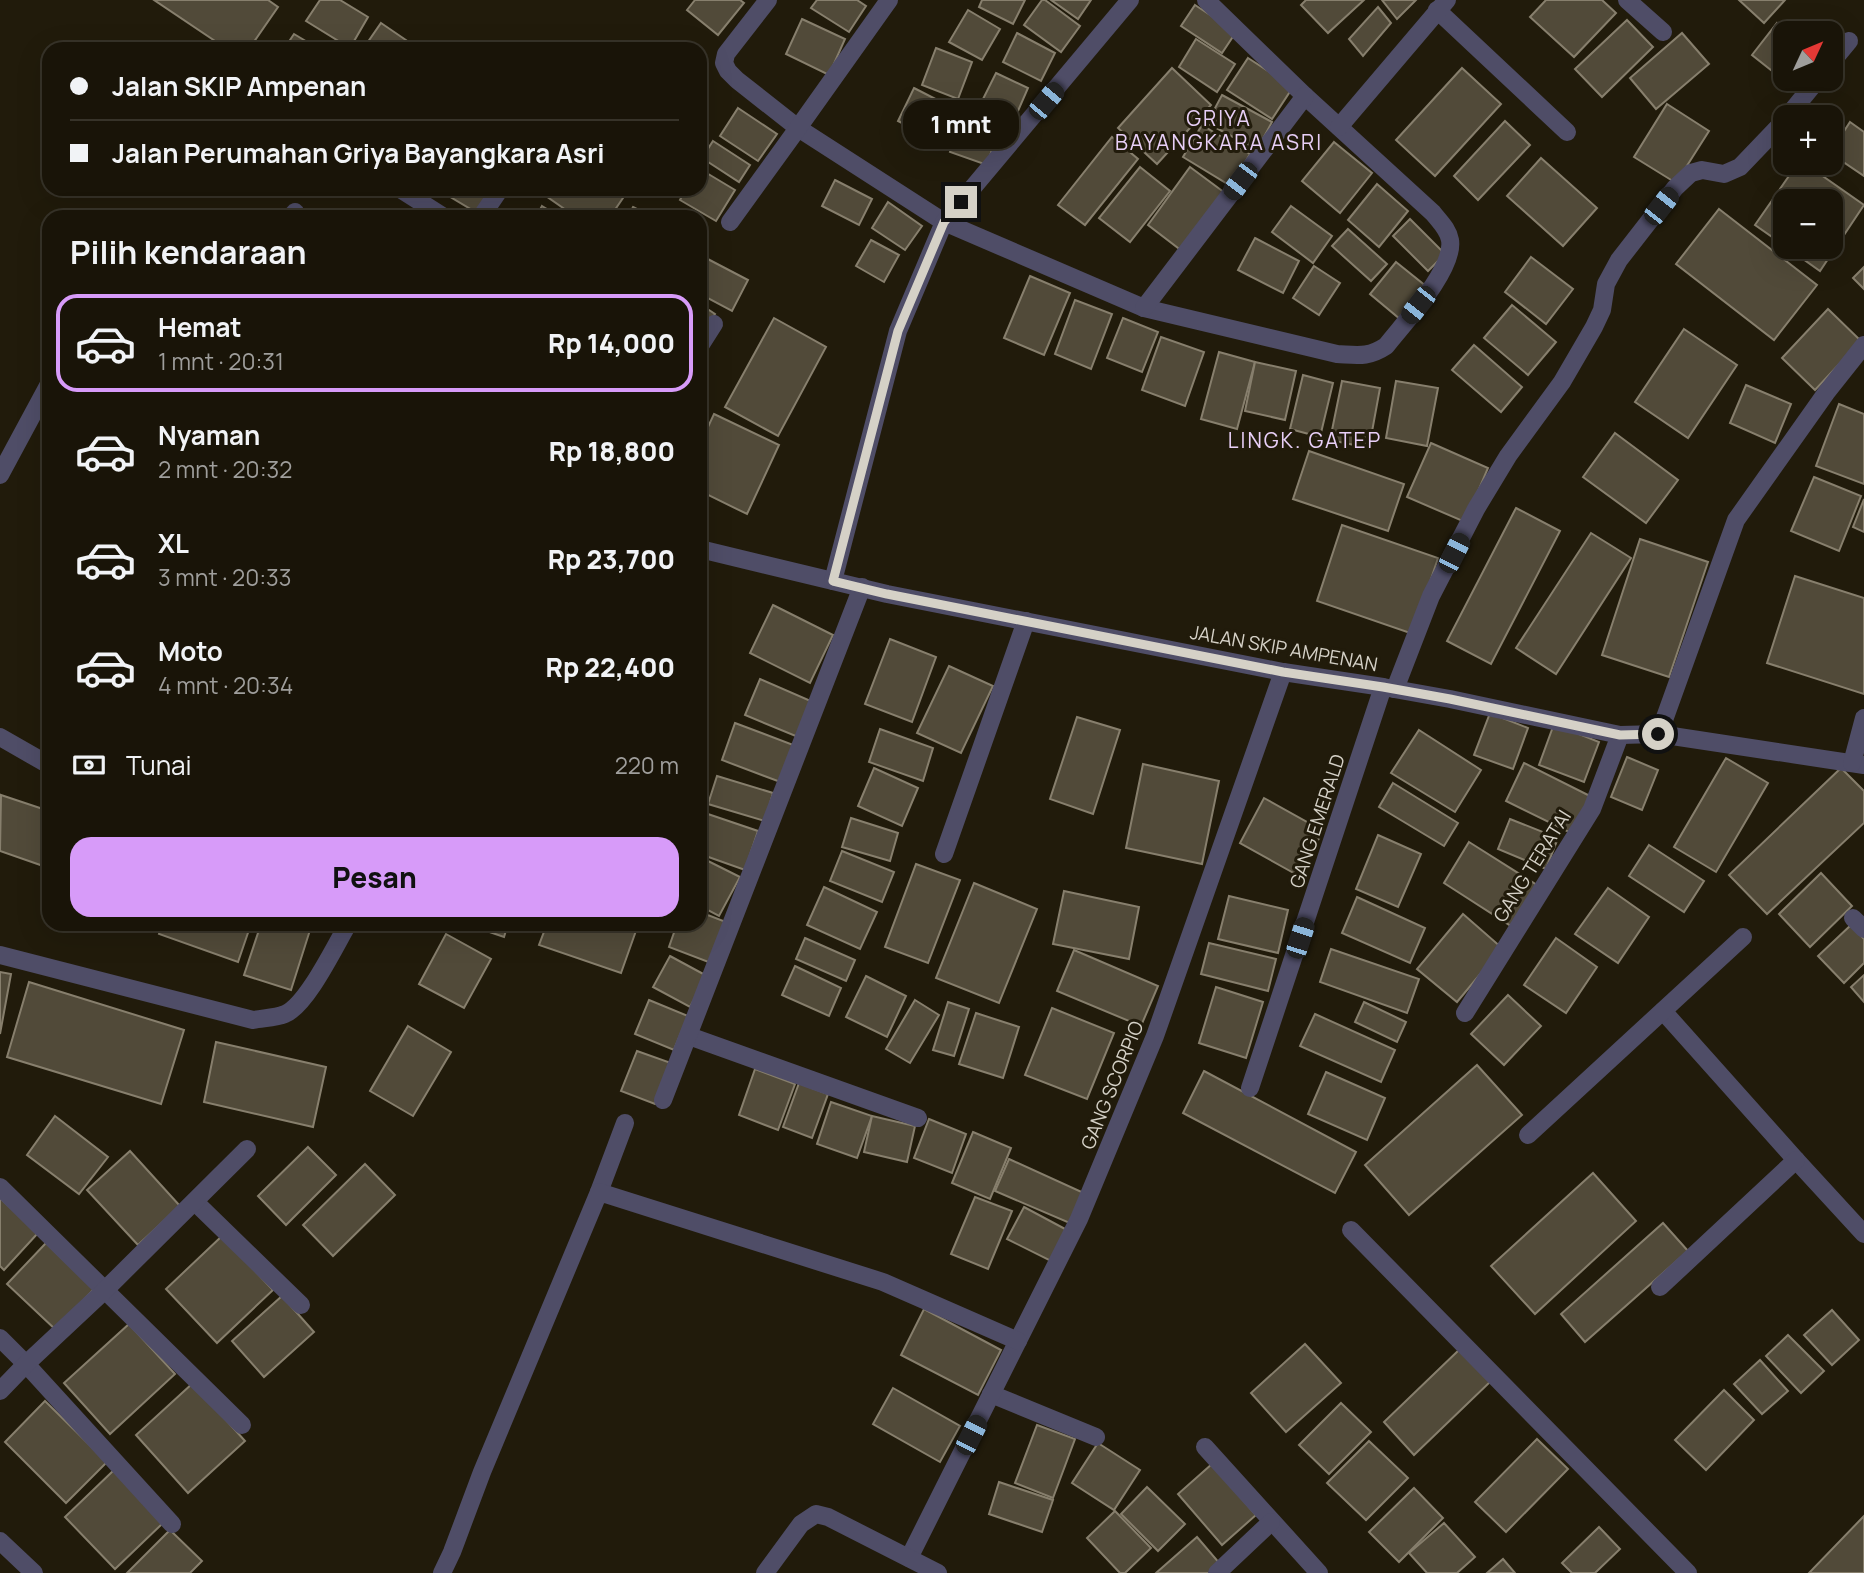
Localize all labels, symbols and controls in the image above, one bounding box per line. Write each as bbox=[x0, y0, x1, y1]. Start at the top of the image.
north arrow bbox=[1773, 21, 1843, 91]
map controls bbox=[1773, 21, 1843, 259]
text: Jalan SKIP Ampenan bbox=[112, 68, 366, 104]
car bbox=[1025, 78, 1068, 124]
callout: 1 mnt bbox=[903, 100, 1019, 150]
district label: GRIYA BAYANGKARA ASRI bbox=[1115, 104, 1323, 156]
button: + bbox=[1773, 105, 1843, 175]
text: 1 mnt bbox=[931, 108, 991, 140]
text: Jalan Perumahan Griya Bayangkara Asri bbox=[112, 135, 605, 171]
car bbox=[1219, 158, 1262, 204]
car bbox=[1640, 183, 1683, 229]
route end bbox=[945, 186, 977, 218]
button: − bbox=[1773, 189, 1843, 259]
text: Pilih kendaraan bbox=[70, 230, 307, 274]
car bbox=[1397, 282, 1440, 328]
text: Hemat bbox=[158, 309, 242, 345]
icon: car bbox=[74, 312, 137, 375]
text: Rp 14,000 bbox=[548, 325, 675, 361]
text: 1 mnt · 20:31 bbox=[158, 345, 284, 377]
text: Nyaman bbox=[158, 417, 260, 453]
icon: car bbox=[74, 420, 137, 483]
district label: LINGK. GATEP bbox=[1228, 426, 1382, 454]
text: Rp 18,800 bbox=[549, 433, 675, 469]
text: 2 mnt · 20:32 bbox=[158, 453, 292, 485]
text: XL bbox=[158, 525, 189, 561]
icon: car bbox=[74, 528, 137, 591]
car bbox=[1436, 530, 1473, 576]
text: Rp 23,700 bbox=[548, 541, 675, 577]
text: 3 mnt · 20:33 bbox=[158, 561, 292, 593]
street label: JALAN SKIP AMPENAN bbox=[1188, 619, 1380, 677]
text: Moto bbox=[158, 633, 223, 669]
icon: car bbox=[74, 636, 137, 699]
text: Rp 22,400 bbox=[545, 649, 675, 685]
text: 4 mnt · 20:34 bbox=[158, 669, 293, 701]
route start bbox=[1642, 718, 1674, 750]
icon: cash bbox=[70, 746, 108, 784]
text: Tunai bbox=[126, 747, 192, 783]
text: 220 m bbox=[615, 749, 679, 781]
street label: GANG EMERALD bbox=[1283, 751, 1351, 891]
street label: GANG TERATAI bbox=[1487, 805, 1577, 927]
button: Pesan bbox=[70, 837, 679, 917]
car bbox=[1284, 915, 1317, 961]
street label: GANG SCORPIO bbox=[1074, 1017, 1150, 1153]
car bbox=[953, 1412, 990, 1458]

